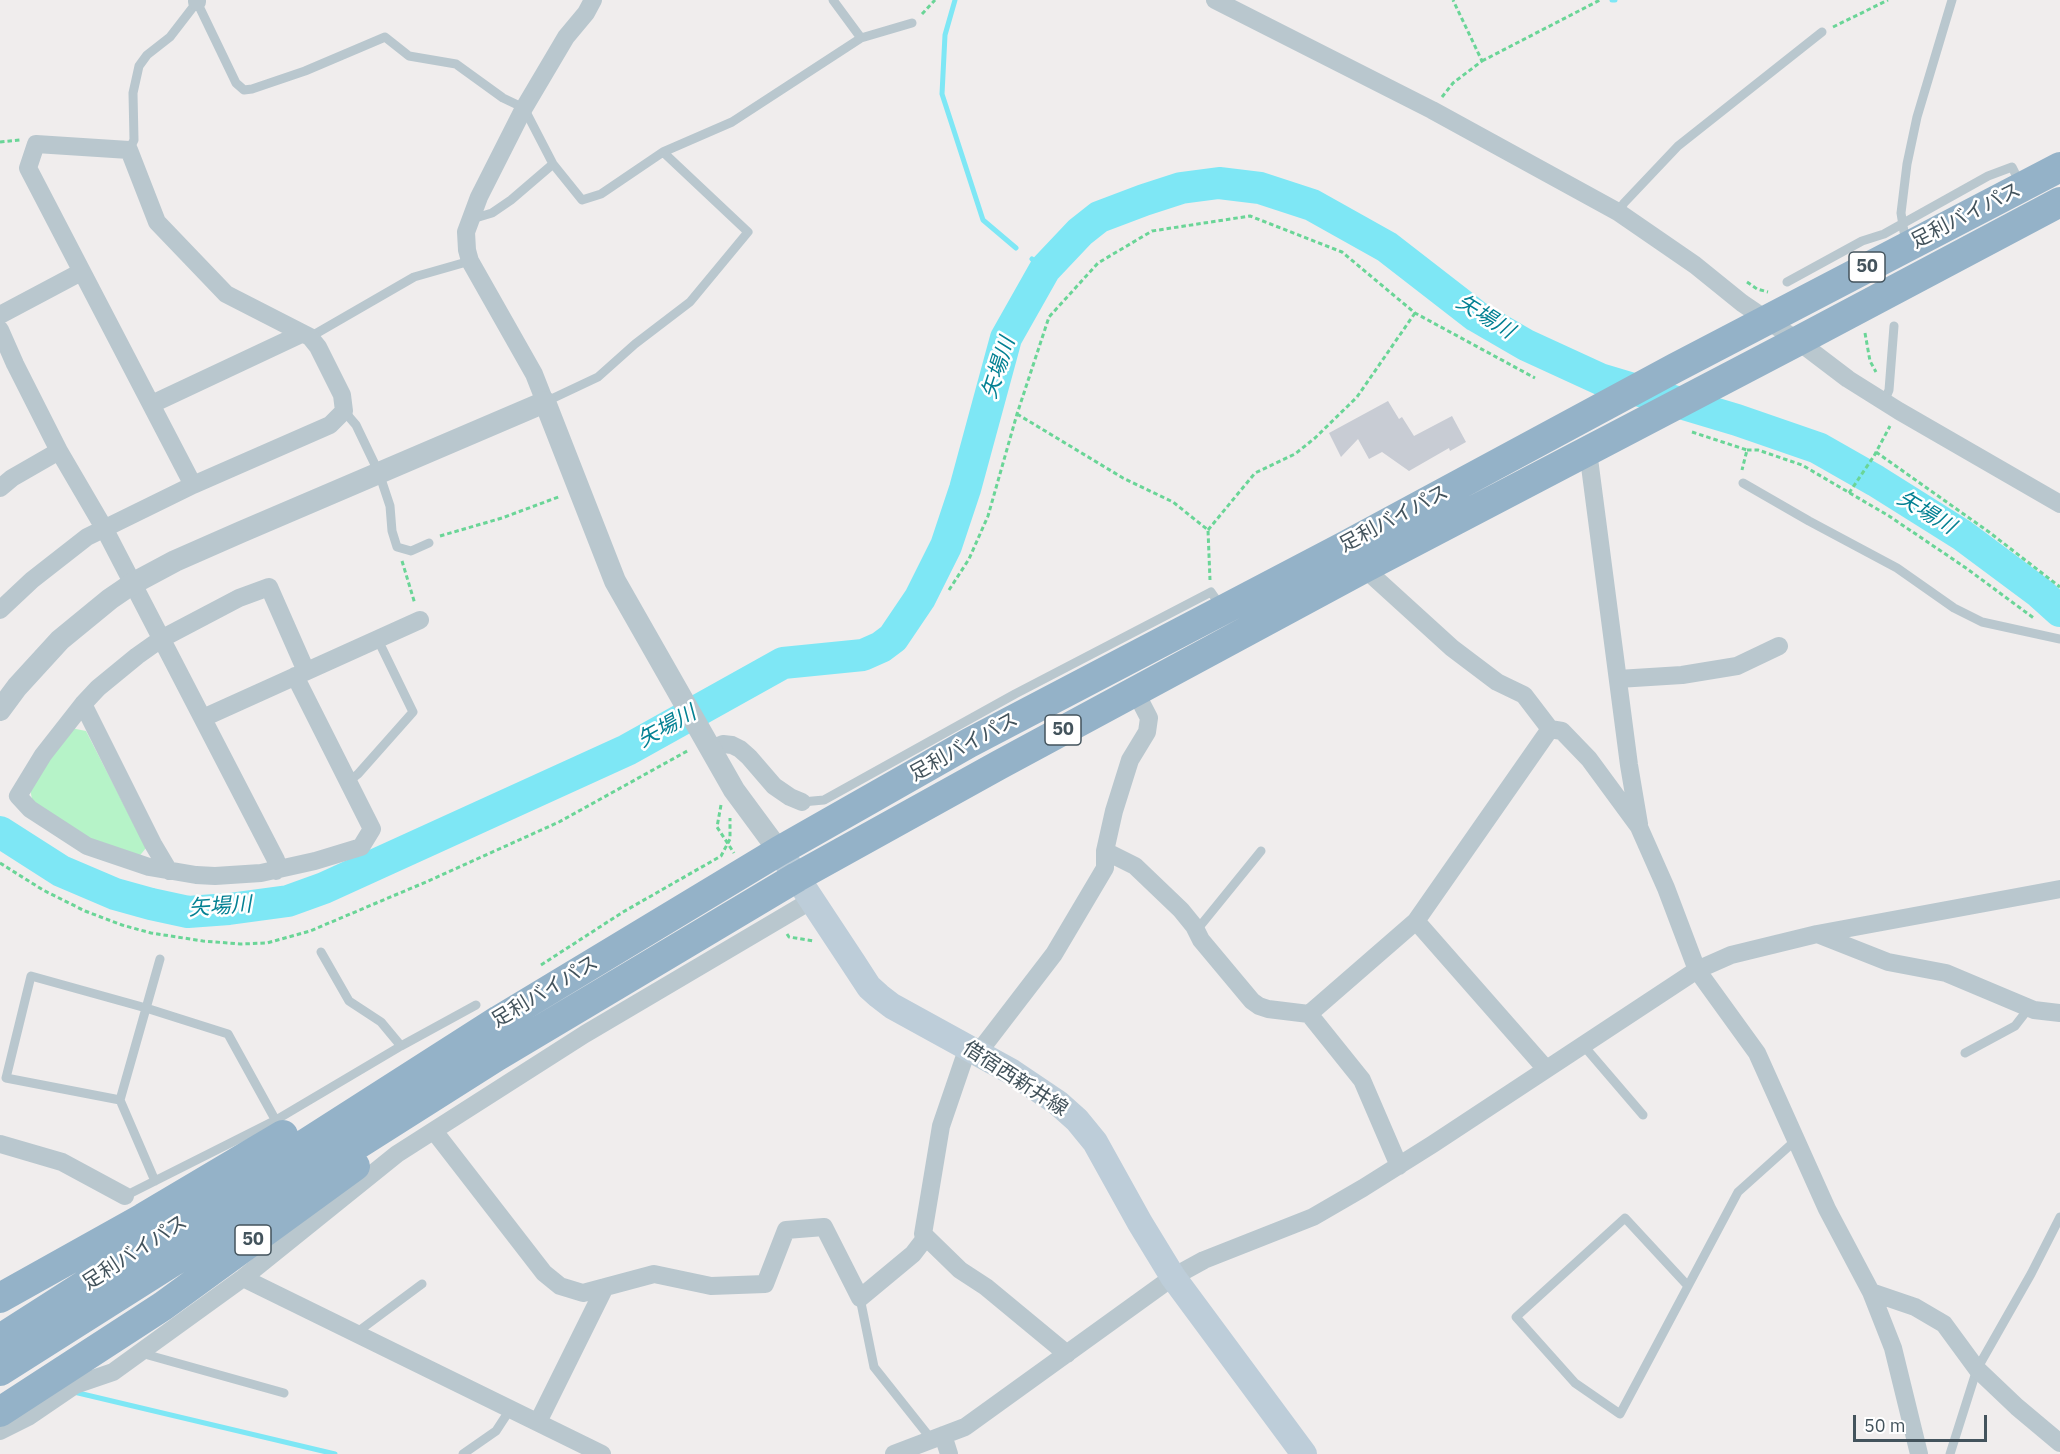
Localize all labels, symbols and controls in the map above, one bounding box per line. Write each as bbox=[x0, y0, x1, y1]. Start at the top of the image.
street label: 足利バイパス bbox=[1907, 178, 2025, 254]
road number: 50 bbox=[1849, 252, 1885, 282]
water label: 矢場川 bbox=[1452, 290, 1518, 344]
water label: 矢場川 bbox=[977, 334, 1021, 402]
street label: 足利バイパス bbox=[1335, 480, 1453, 558]
water label: 矢場川 bbox=[1893, 486, 1959, 540]
water label: 矢場川 bbox=[633, 701, 701, 753]
street label: 足利バイパス bbox=[906, 707, 1022, 787]
road number: 50 bbox=[1045, 715, 1081, 745]
water label: 矢場川 bbox=[188, 892, 252, 922]
street label: 足利バイパス bbox=[487, 951, 603, 1033]
street label: 借宿西新井線 bbox=[958, 1036, 1072, 1122]
street label: 足利バイパス bbox=[78, 1210, 192, 1296]
road number: 50 bbox=[235, 1225, 271, 1255]
scale bar bbox=[1856, 1403, 1990, 1441]
text: 50 m bbox=[1864, 1414, 1906, 1437]

